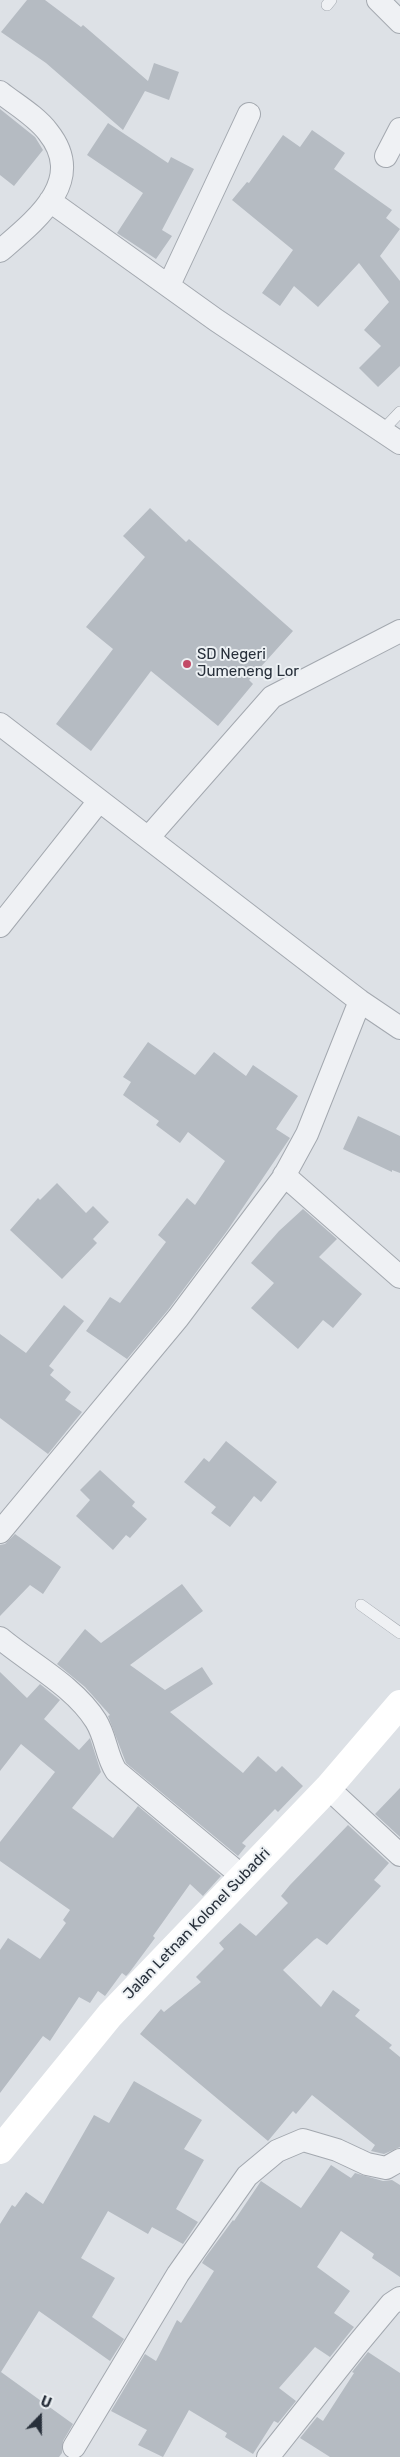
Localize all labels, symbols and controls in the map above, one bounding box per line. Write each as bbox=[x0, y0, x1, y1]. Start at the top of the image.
place label: SD Negeri Jumeneng Lor bbox=[197, 646, 299, 681]
marker: SD Negeri Jumeneng Lor bbox=[181, 658, 193, 670]
street label: Jalan Letnan Kolonel Subadri bbox=[120, 1845, 274, 2003]
north arrow bbox=[15, 2392, 65, 2442]
text: U bbox=[38, 2393, 54, 2412]

